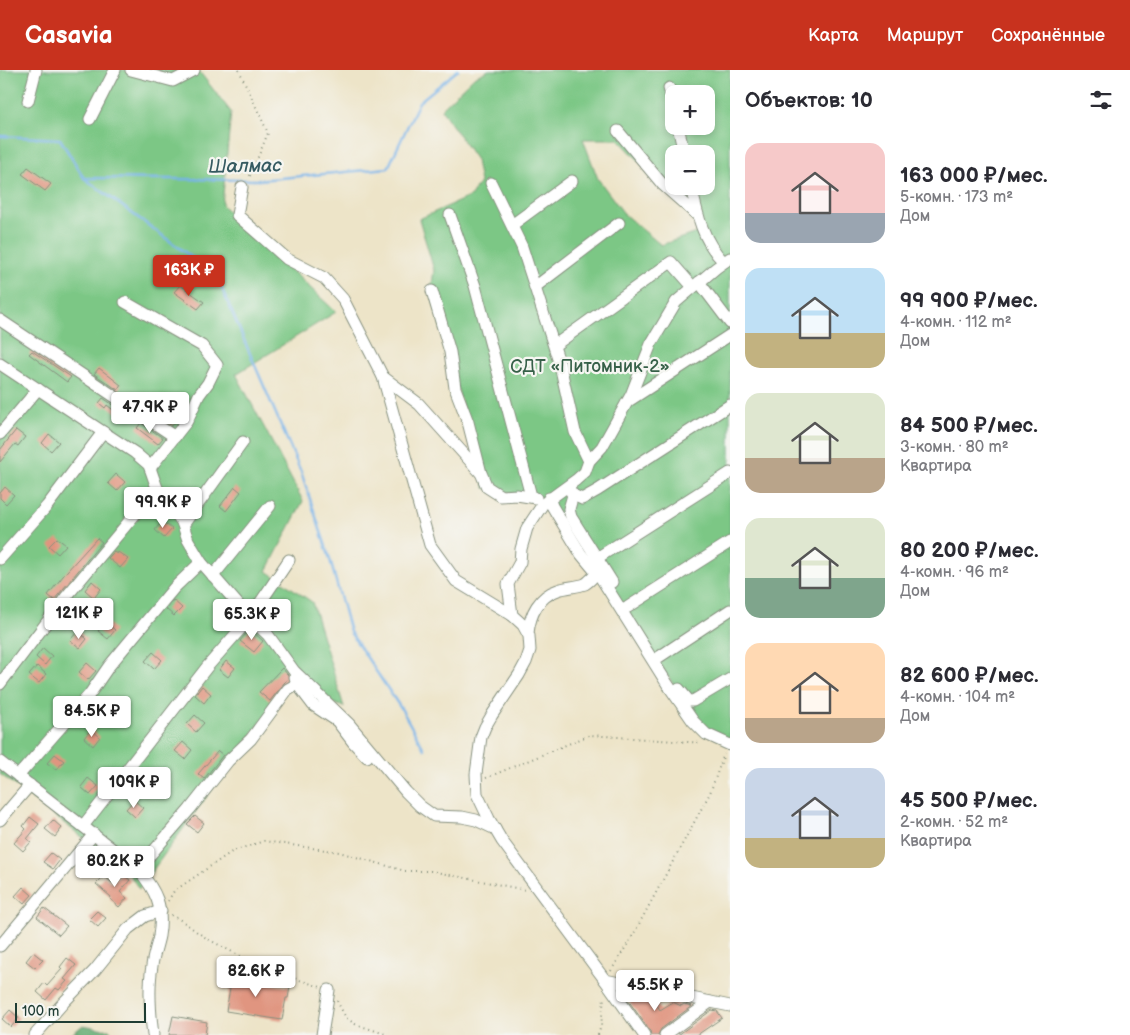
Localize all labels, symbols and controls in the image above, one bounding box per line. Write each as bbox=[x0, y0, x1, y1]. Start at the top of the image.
text: Casavia bbox=[25, 21, 112, 50]
text: Карта bbox=[808, 25, 859, 46]
text: Маршрут bbox=[887, 25, 963, 46]
text: Сохранённые bbox=[991, 25, 1105, 46]
map controls bbox=[665, 85, 715, 195]
button: + bbox=[665, 85, 715, 135]
icon: filters bbox=[1087, 86, 1115, 114]
text: Объектов: 10 bbox=[745, 88, 873, 113]
button: − bbox=[665, 145, 715, 195]
water label: Шалмас bbox=[208, 154, 283, 179]
icon: home bbox=[785, 163, 845, 223]
text: 163 000 ₽/мес. bbox=[900, 163, 1048, 188]
text: 5-комн. · 173 m² bbox=[900, 188, 1013, 207]
text: Дом bbox=[900, 207, 930, 226]
pin: 163K ₽ bbox=[148, 254, 230, 297]
text: 163K ₽ bbox=[164, 261, 214, 280]
icon: home bbox=[785, 288, 845, 348]
text: 99 900 ₽/мес. bbox=[900, 288, 1038, 313]
text: 4-комн. · 112 m² bbox=[900, 313, 1012, 332]
text: Дом bbox=[900, 332, 930, 351]
park label: СДТ «Питомник-2» bbox=[510, 356, 670, 377]
pin: 47.9K ₽ bbox=[104, 392, 196, 434]
text: 47.9K ₽ bbox=[122, 398, 178, 417]
icon: home bbox=[785, 413, 845, 473]
text: 84 500 ₽/мес. bbox=[900, 413, 1038, 438]
text: 3-комн. · 80 m² bbox=[900, 438, 1009, 457]
text: Квартира bbox=[900, 457, 972, 476]
pin: 99.9K ₽ bbox=[117, 486, 209, 529]
text: 99.9K ₽ bbox=[135, 493, 191, 512]
icon: home bbox=[785, 538, 845, 598]
text: 80 200 ₽/мес. bbox=[900, 538, 1039, 563]
text: 4-комн. · 96 m² bbox=[900, 563, 1009, 582]
text: Дом bbox=[900, 582, 930, 601]
pin: 121K ₽ bbox=[38, 598, 120, 640]
pin: 65.3K ₽ bbox=[206, 598, 298, 641]
text: 121K ₽ bbox=[55, 604, 103, 623]
text: 65.3K ₽ bbox=[224, 605, 280, 624]
icon: home bbox=[785, 663, 845, 723]
text: 82 600 ₽/мес. bbox=[900, 663, 1039, 688]
text: 4-комн. · 104 m² bbox=[900, 688, 1015, 707]
pin: 84.5K ₽ bbox=[46, 696, 138, 738]
text: 84.5K ₽ bbox=[64, 702, 120, 721]
text: Дом bbox=[900, 707, 930, 726]
pin: 109K ₽ bbox=[93, 766, 175, 809]
text: 109K ₽ bbox=[109, 773, 159, 792]
icon: home bbox=[785, 788, 845, 848]
text: 45 500 ₽/мес. bbox=[900, 788, 1037, 813]
text: 2-комн. · 52 m² bbox=[900, 813, 1008, 832]
text: Квартира bbox=[900, 832, 972, 851]
pin: 80.2K ₽ bbox=[69, 846, 161, 888]
text: 80.2K ₽ bbox=[86, 852, 144, 871]
pin: 82.6K ₽ bbox=[210, 956, 302, 998]
text: 82.6K ₽ bbox=[228, 962, 284, 981]
pin: 45.5K ₽ bbox=[609, 970, 701, 1012]
text: 45.5K ₽ bbox=[627, 976, 683, 995]
scale bar bbox=[15, 1000, 146, 1023]
text: 100 m bbox=[22, 1003, 59, 1020]

